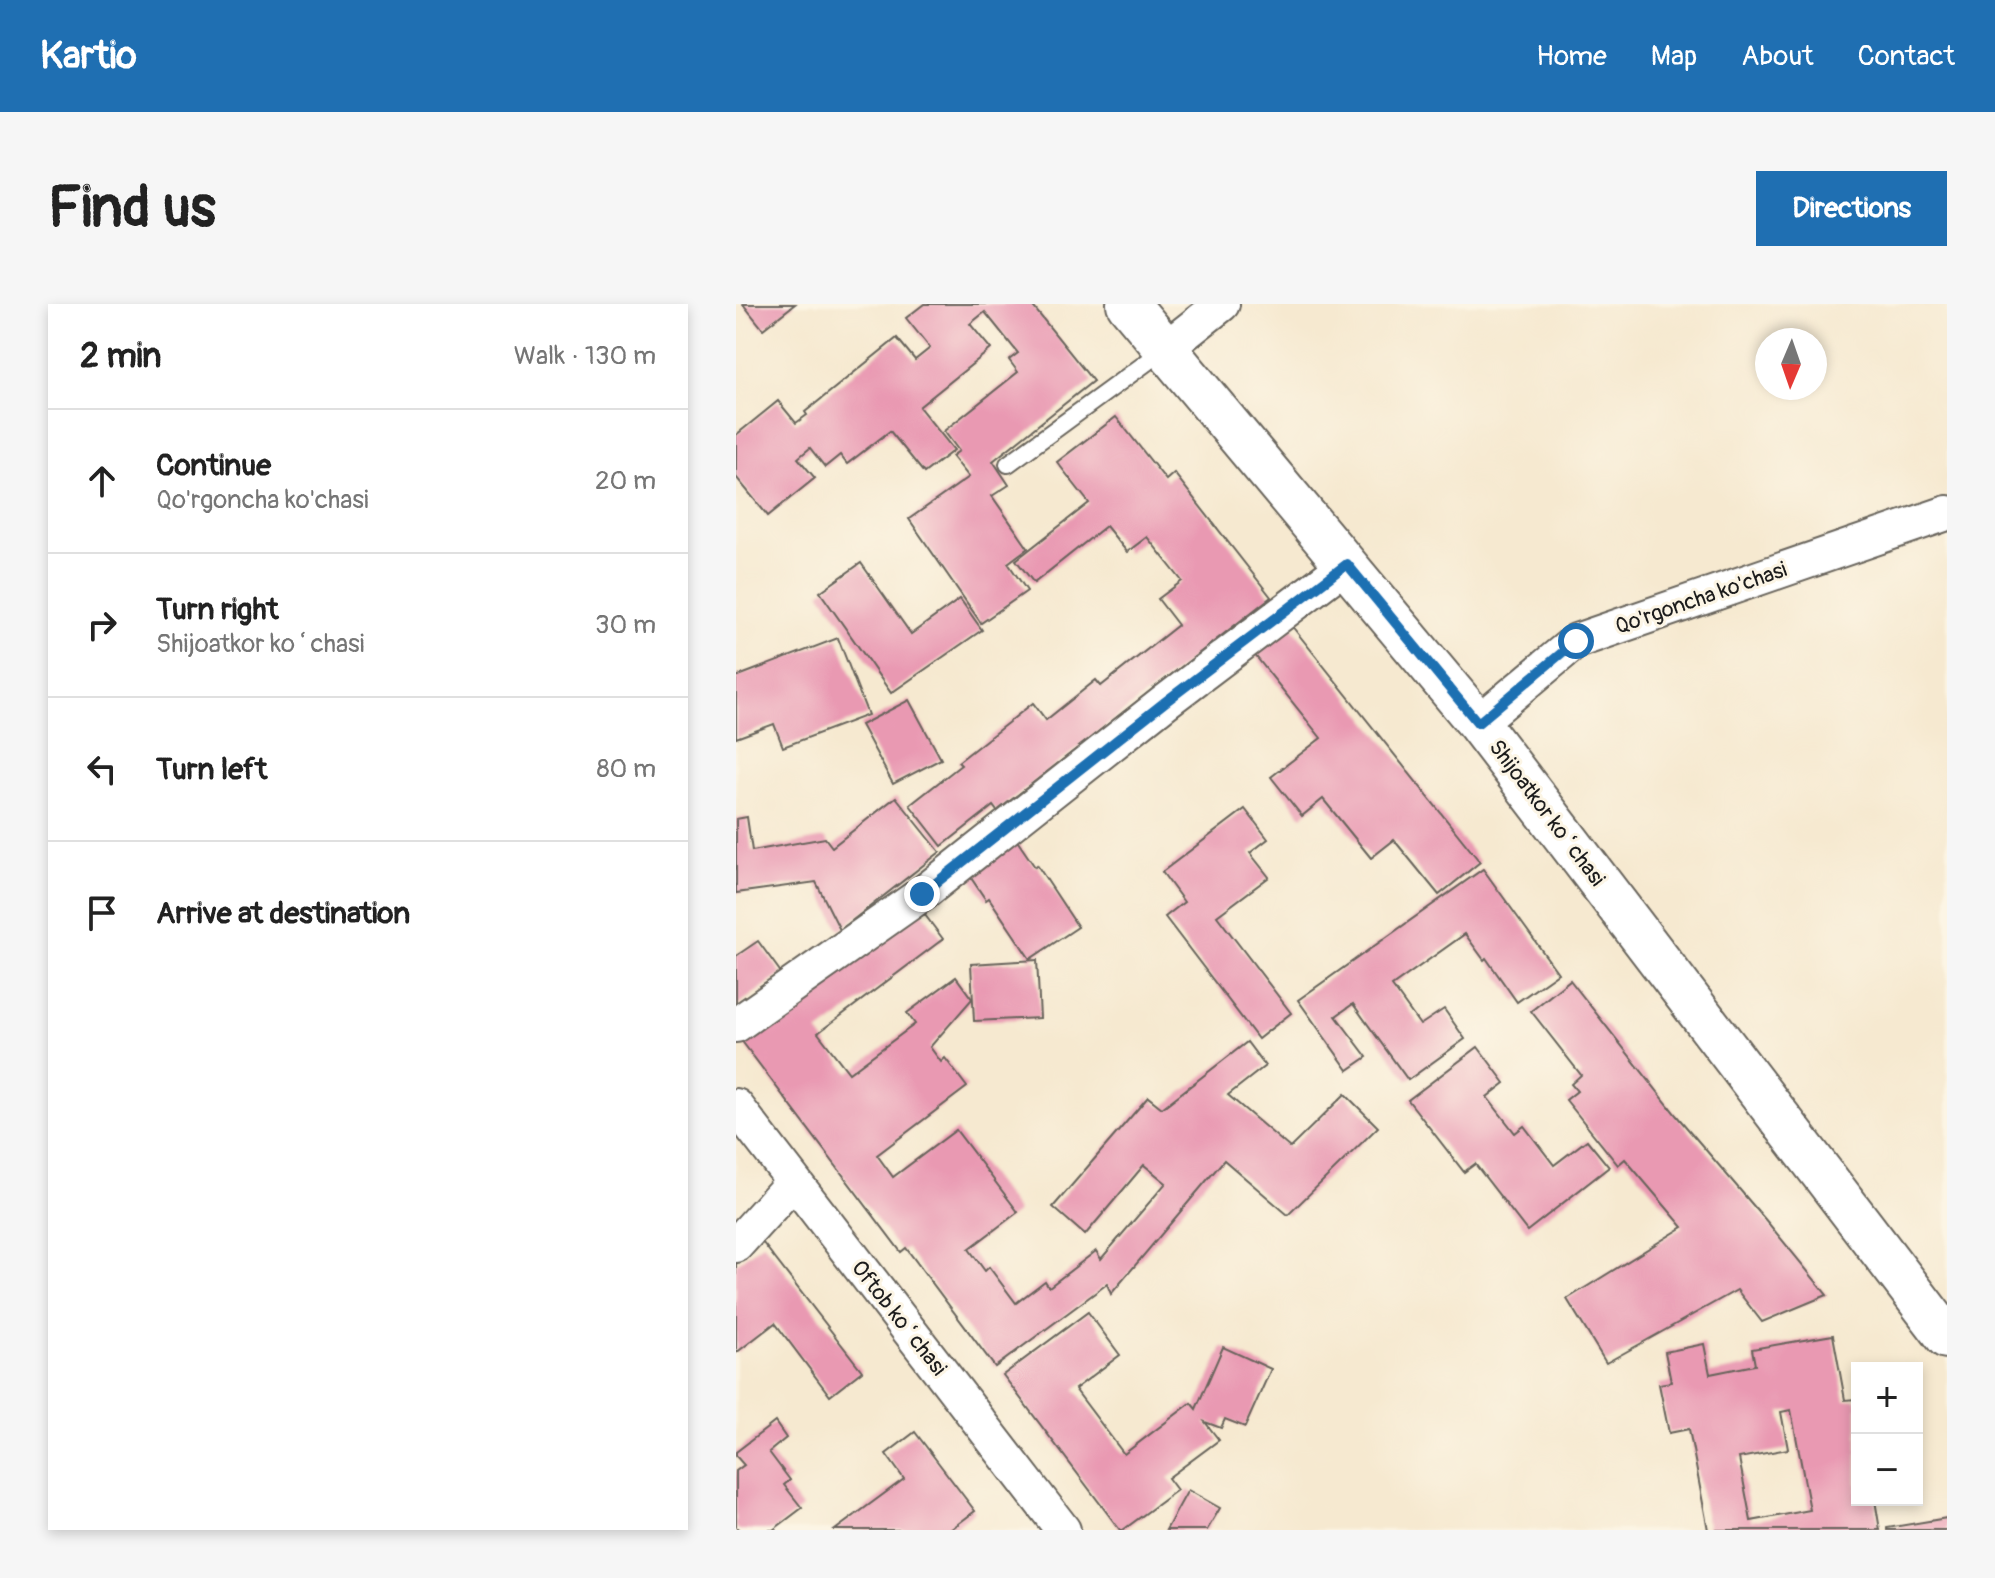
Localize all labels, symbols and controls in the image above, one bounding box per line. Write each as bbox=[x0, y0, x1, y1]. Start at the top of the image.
text: Kartio bbox=[40, 32, 137, 80]
text: Home bbox=[1536, 39, 1607, 74]
text: Map bbox=[1651, 39, 1697, 74]
text: About bbox=[1741, 39, 1814, 74]
text: Contact bbox=[1858, 39, 1955, 74]
button: Directions bbox=[1756, 171, 1947, 246]
text: Find us bbox=[48, 174, 216, 243]
north arrow bbox=[1755, 328, 1827, 400]
text: 2 min bbox=[80, 335, 162, 378]
text: Walk · 130 m bbox=[514, 340, 656, 372]
text: Continue bbox=[156, 447, 271, 484]
icon: ahead bbox=[80, 459, 124, 503]
text: 20 m bbox=[595, 465, 656, 497]
text: Qo'rgoncha ko'chasi bbox=[156, 484, 369, 516]
street label: Qo'rgoncha ko'chasi bbox=[1611, 555, 1791, 641]
text: Turn right bbox=[156, 591, 279, 628]
icon: right bbox=[80, 603, 124, 647]
text: 30 m bbox=[595, 609, 656, 641]
route start bbox=[1558, 623, 1594, 659]
text: Shijoatkor koʻchasi bbox=[156, 628, 364, 660]
street label: Shijoatkor koʻchasi bbox=[1483, 734, 1611, 892]
icon: left bbox=[80, 747, 124, 791]
text: Turn left bbox=[156, 751, 267, 788]
text: 80 m bbox=[596, 753, 656, 785]
route end bbox=[904, 876, 940, 912]
icon: arrive bbox=[80, 891, 124, 935]
text: Arrive at destination bbox=[156, 895, 410, 932]
street label: Oftob koʻchasi bbox=[845, 1255, 953, 1381]
map controls bbox=[1851, 1362, 1923, 1506]
button: + bbox=[1851, 1362, 1923, 1434]
button: − bbox=[1851, 1434, 1923, 1506]

